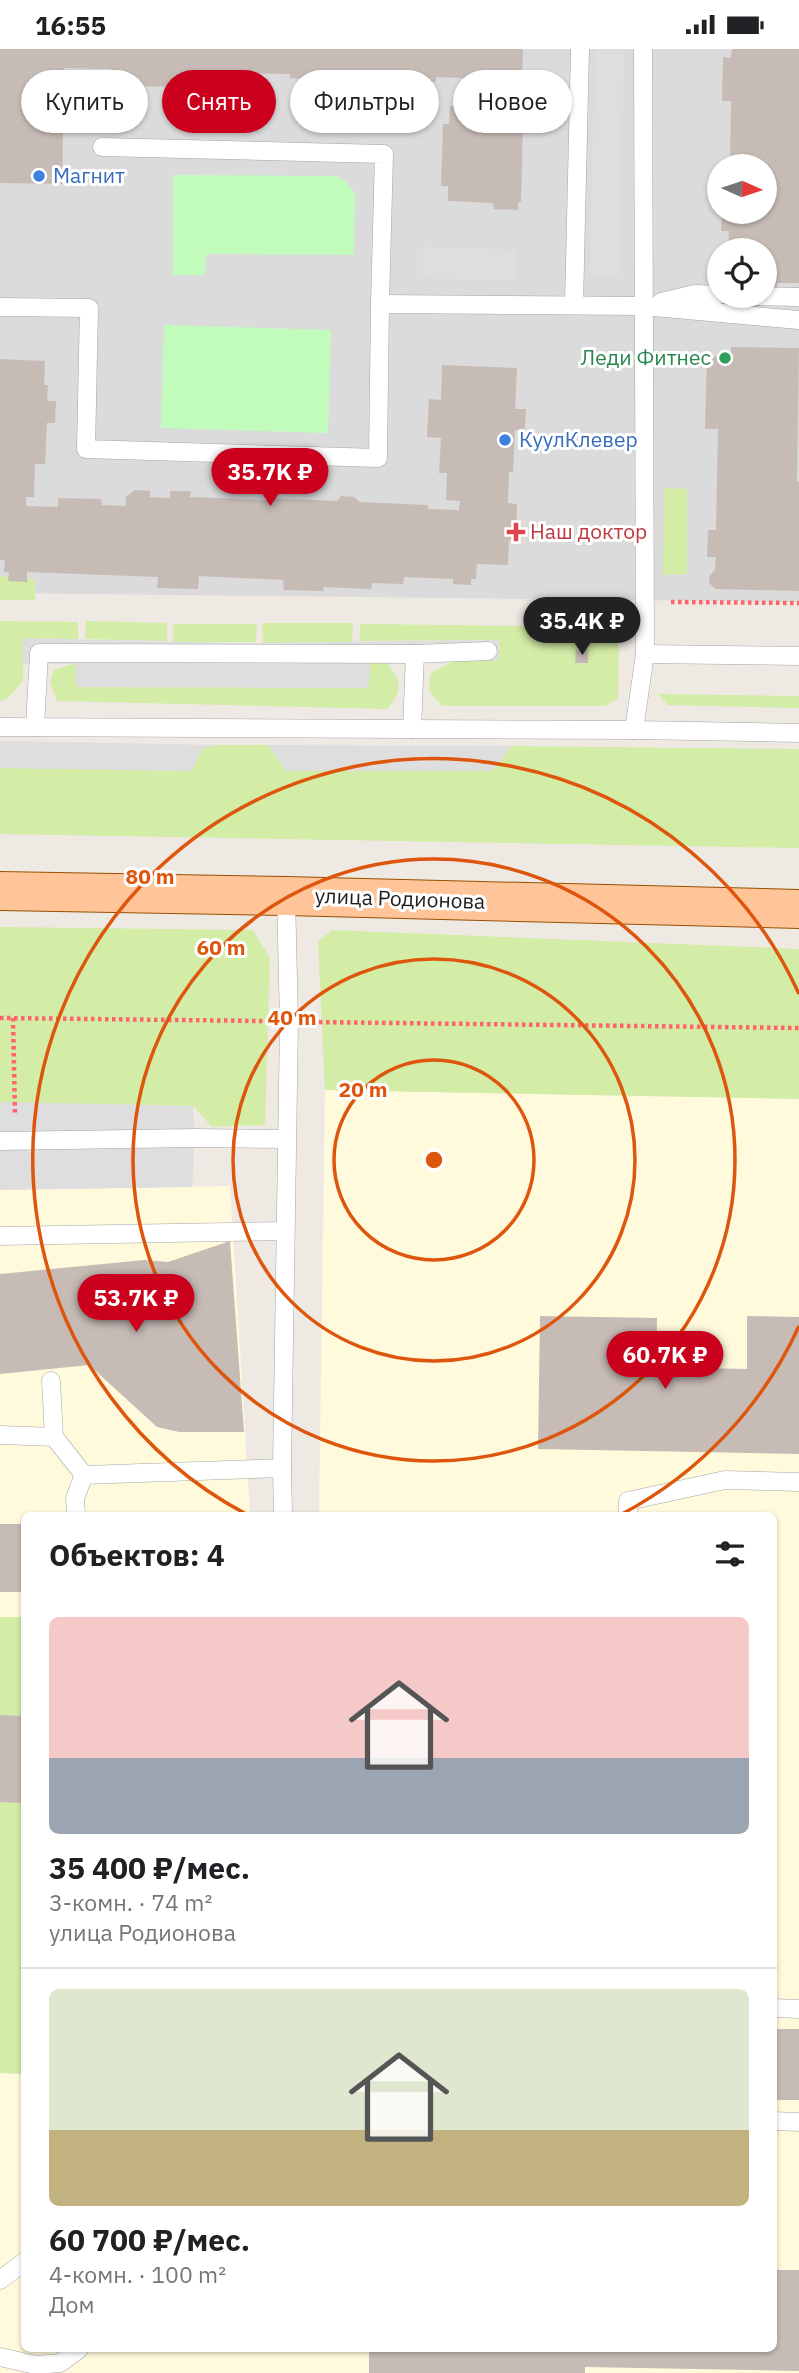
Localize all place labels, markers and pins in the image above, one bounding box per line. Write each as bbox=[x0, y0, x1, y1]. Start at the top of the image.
place label: Магнит bbox=[53, 161, 125, 189]
marker: Магнит bbox=[31, 168, 47, 184]
place label: Леди Фитнес bbox=[581, 343, 711, 371]
marker: Леди Фитнес bbox=[717, 350, 733, 366]
place label: КуулКлевер bbox=[519, 425, 638, 453]
marker: КуулКлевер bbox=[497, 432, 513, 448]
pin: 35.7K ₽ bbox=[205, 449, 335, 508]
place label: Наш доктор bbox=[530, 517, 647, 545]
marker: Наш доктор bbox=[508, 524, 524, 540]
pin: 35.4K ₽ bbox=[517, 597, 647, 657]
centre of rings bbox=[422, 1148, 446, 1172]
pin: 53.7K ₽ bbox=[71, 1275, 201, 1334]
pin: 60.7K ₽ bbox=[600, 1331, 730, 1391]

